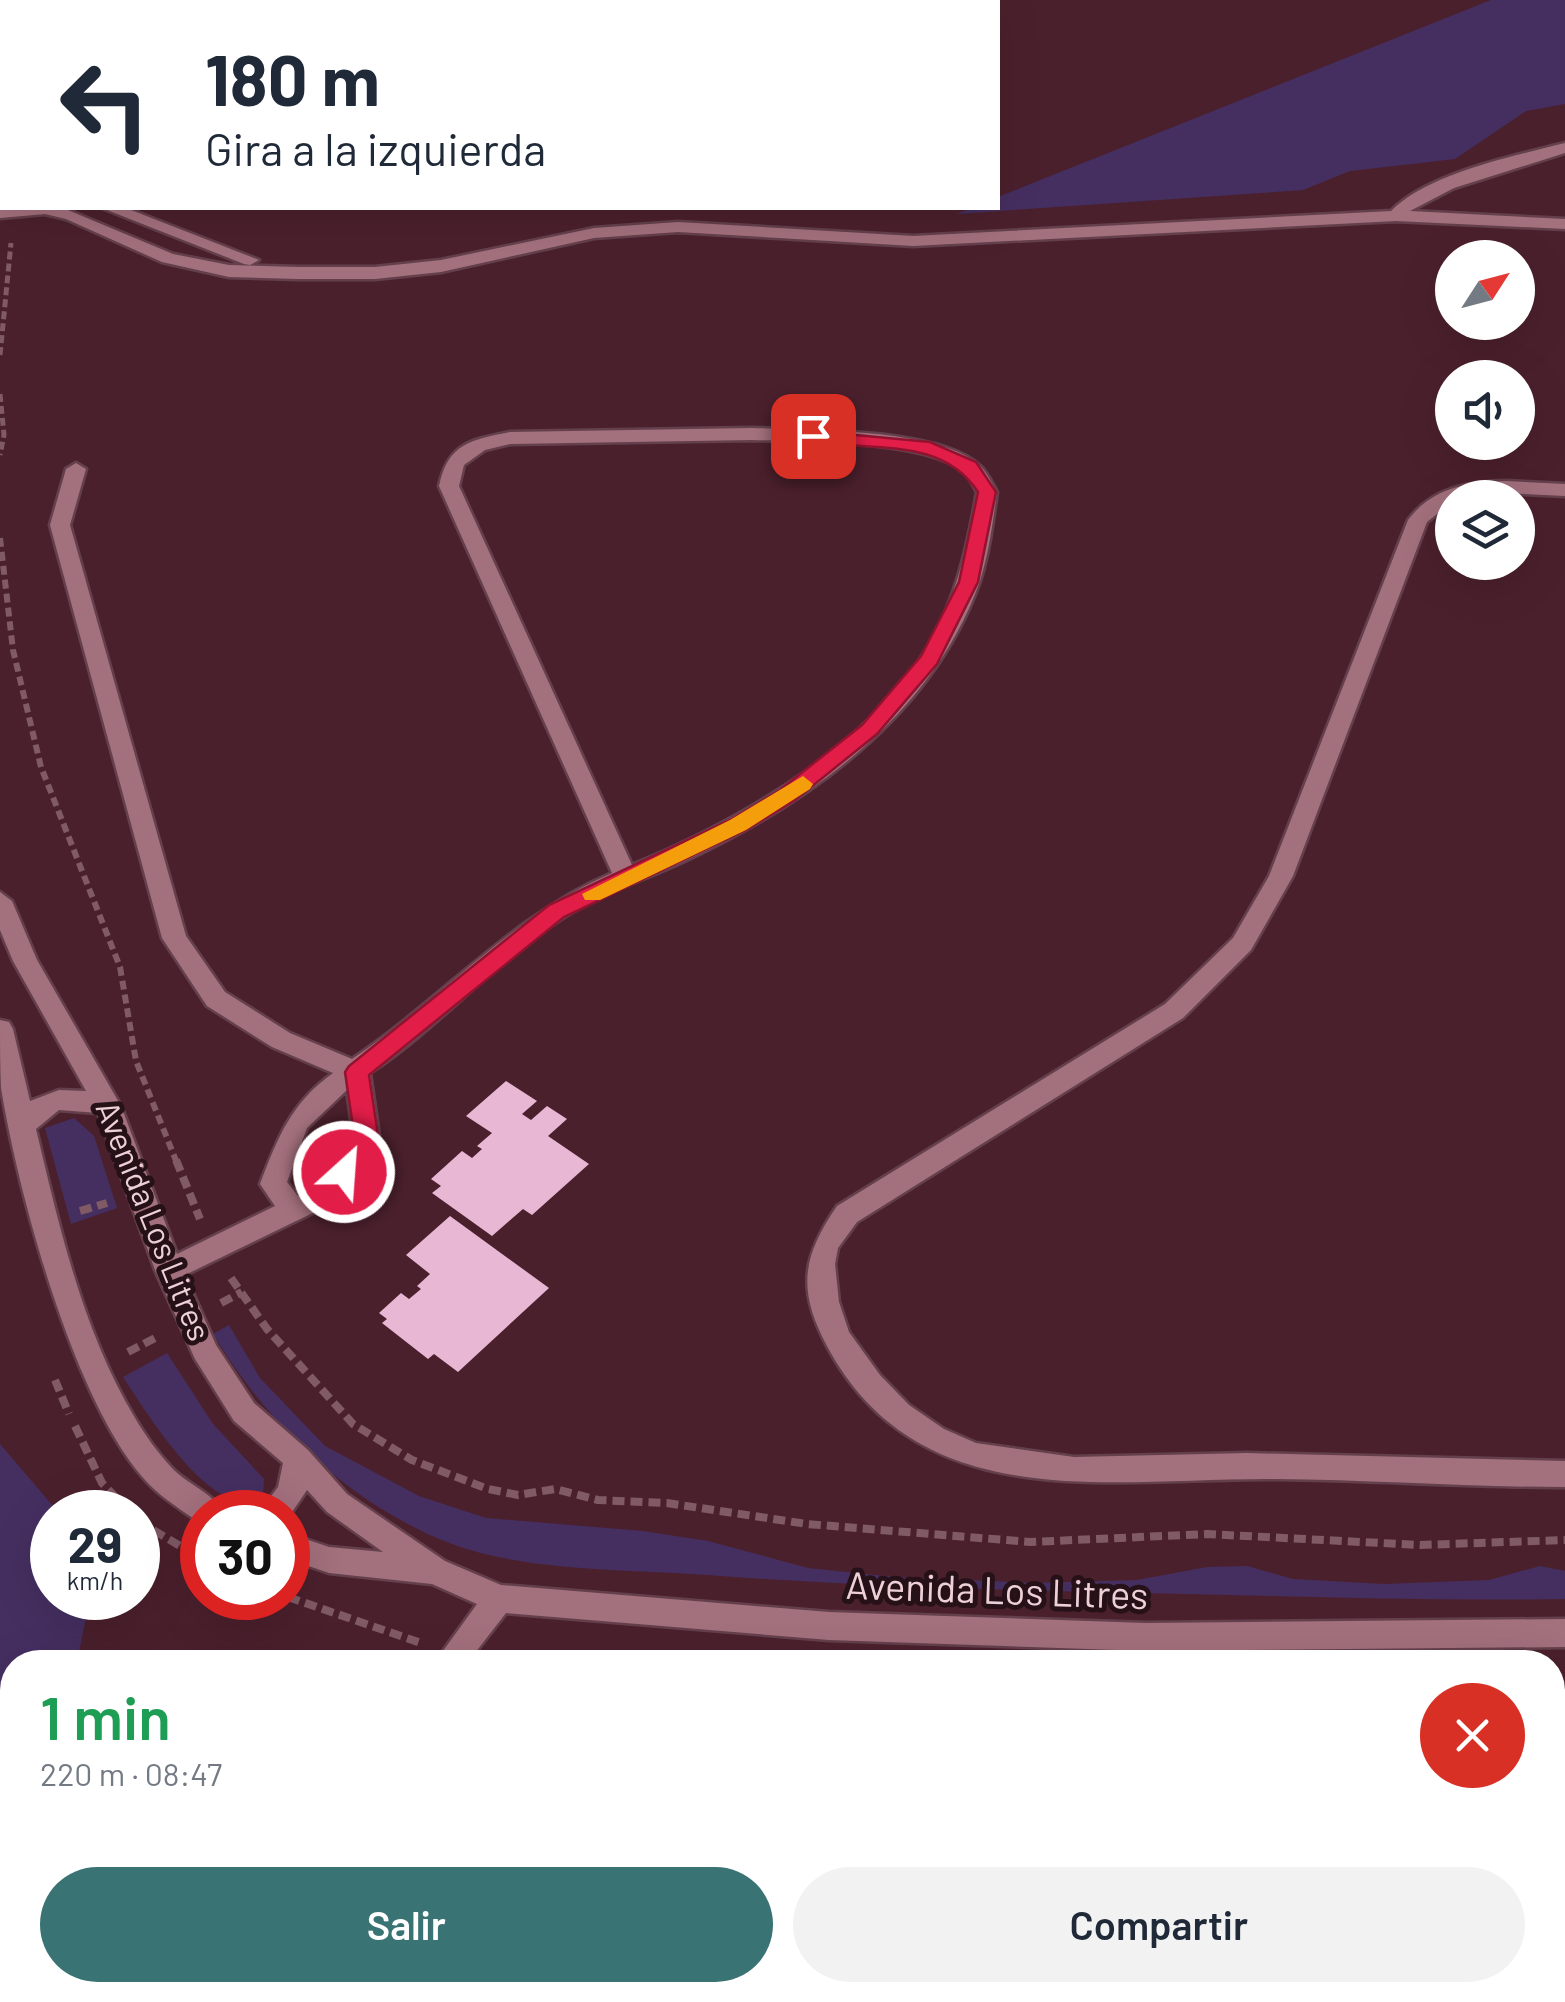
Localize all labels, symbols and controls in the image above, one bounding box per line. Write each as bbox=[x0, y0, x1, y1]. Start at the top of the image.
text: 180 m bbox=[205, 36, 380, 120]
icon: left bbox=[40, 40, 170, 170]
text: Gira a la izquierda bbox=[205, 121, 546, 175]
north arrow bbox=[1435, 240, 1535, 340]
map controls bbox=[1435, 240, 1535, 580]
button: sound bbox=[1435, 360, 1535, 460]
pin bbox=[771, 394, 856, 479]
icon: arrive bbox=[786, 409, 841, 464]
button: layers bbox=[1435, 480, 1535, 580]
street label: Avenida Los Litres bbox=[89, 1095, 220, 1346]
position arrow bbox=[292, 1120, 396, 1224]
speed limit sign: 30 bbox=[180, 1490, 310, 1620]
text: 29 bbox=[68, 1513, 122, 1573]
street label: Avenida Los Litres bbox=[845, 1561, 1149, 1617]
text: km/h bbox=[67, 1565, 123, 1595]
text: 1 min bbox=[40, 1680, 171, 1752]
button: close bbox=[1420, 1683, 1525, 1788]
text: 220 m · 08:47 bbox=[40, 1754, 222, 1792]
button: Salir bbox=[40, 1867, 773, 1982]
button: Compartir bbox=[793, 1867, 1525, 1982]

